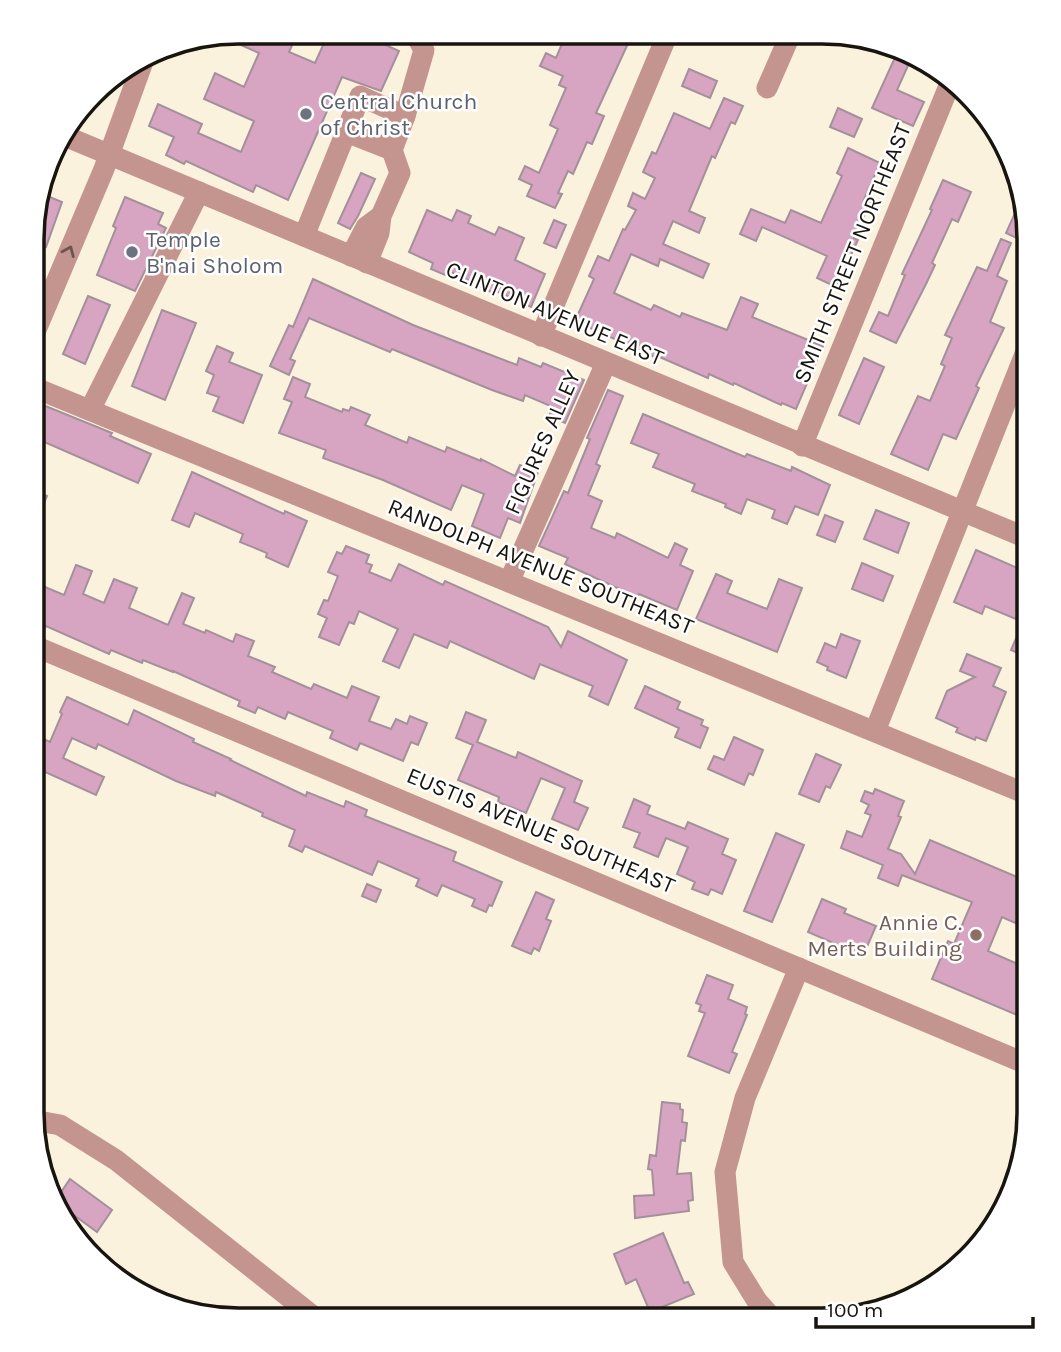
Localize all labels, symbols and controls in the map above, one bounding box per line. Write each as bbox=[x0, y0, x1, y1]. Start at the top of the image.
place label: Central Church of Christ bbox=[320, 88, 477, 141]
marker: Central Church of Christ bbox=[298, 106, 314, 122]
street label: SMITH STREET NORTHEAST bbox=[788, 119, 917, 387]
place label: Temple B'nai Sholom bbox=[146, 226, 283, 279]
marker: Temple B'nai Sholom bbox=[124, 244, 140, 260]
one-way arrow bbox=[61, 246, 75, 258]
street label: CLINTON AVENUE EAST bbox=[442, 255, 668, 372]
street label: FIGURES ALLEY bbox=[499, 366, 586, 518]
street label: RANDOLPH AVENUE SOUTHEAST bbox=[384, 493, 698, 640]
street label: EUSTIS AVENUE SOUTHEAST bbox=[403, 762, 680, 900]
place label: Annie C. Merts Building bbox=[807, 909, 962, 962]
marker: Annie C. Merts Building bbox=[968, 927, 984, 943]
scale bar bbox=[816, 1286, 1033, 1330]
text: 100 m bbox=[827, 1298, 884, 1322]

